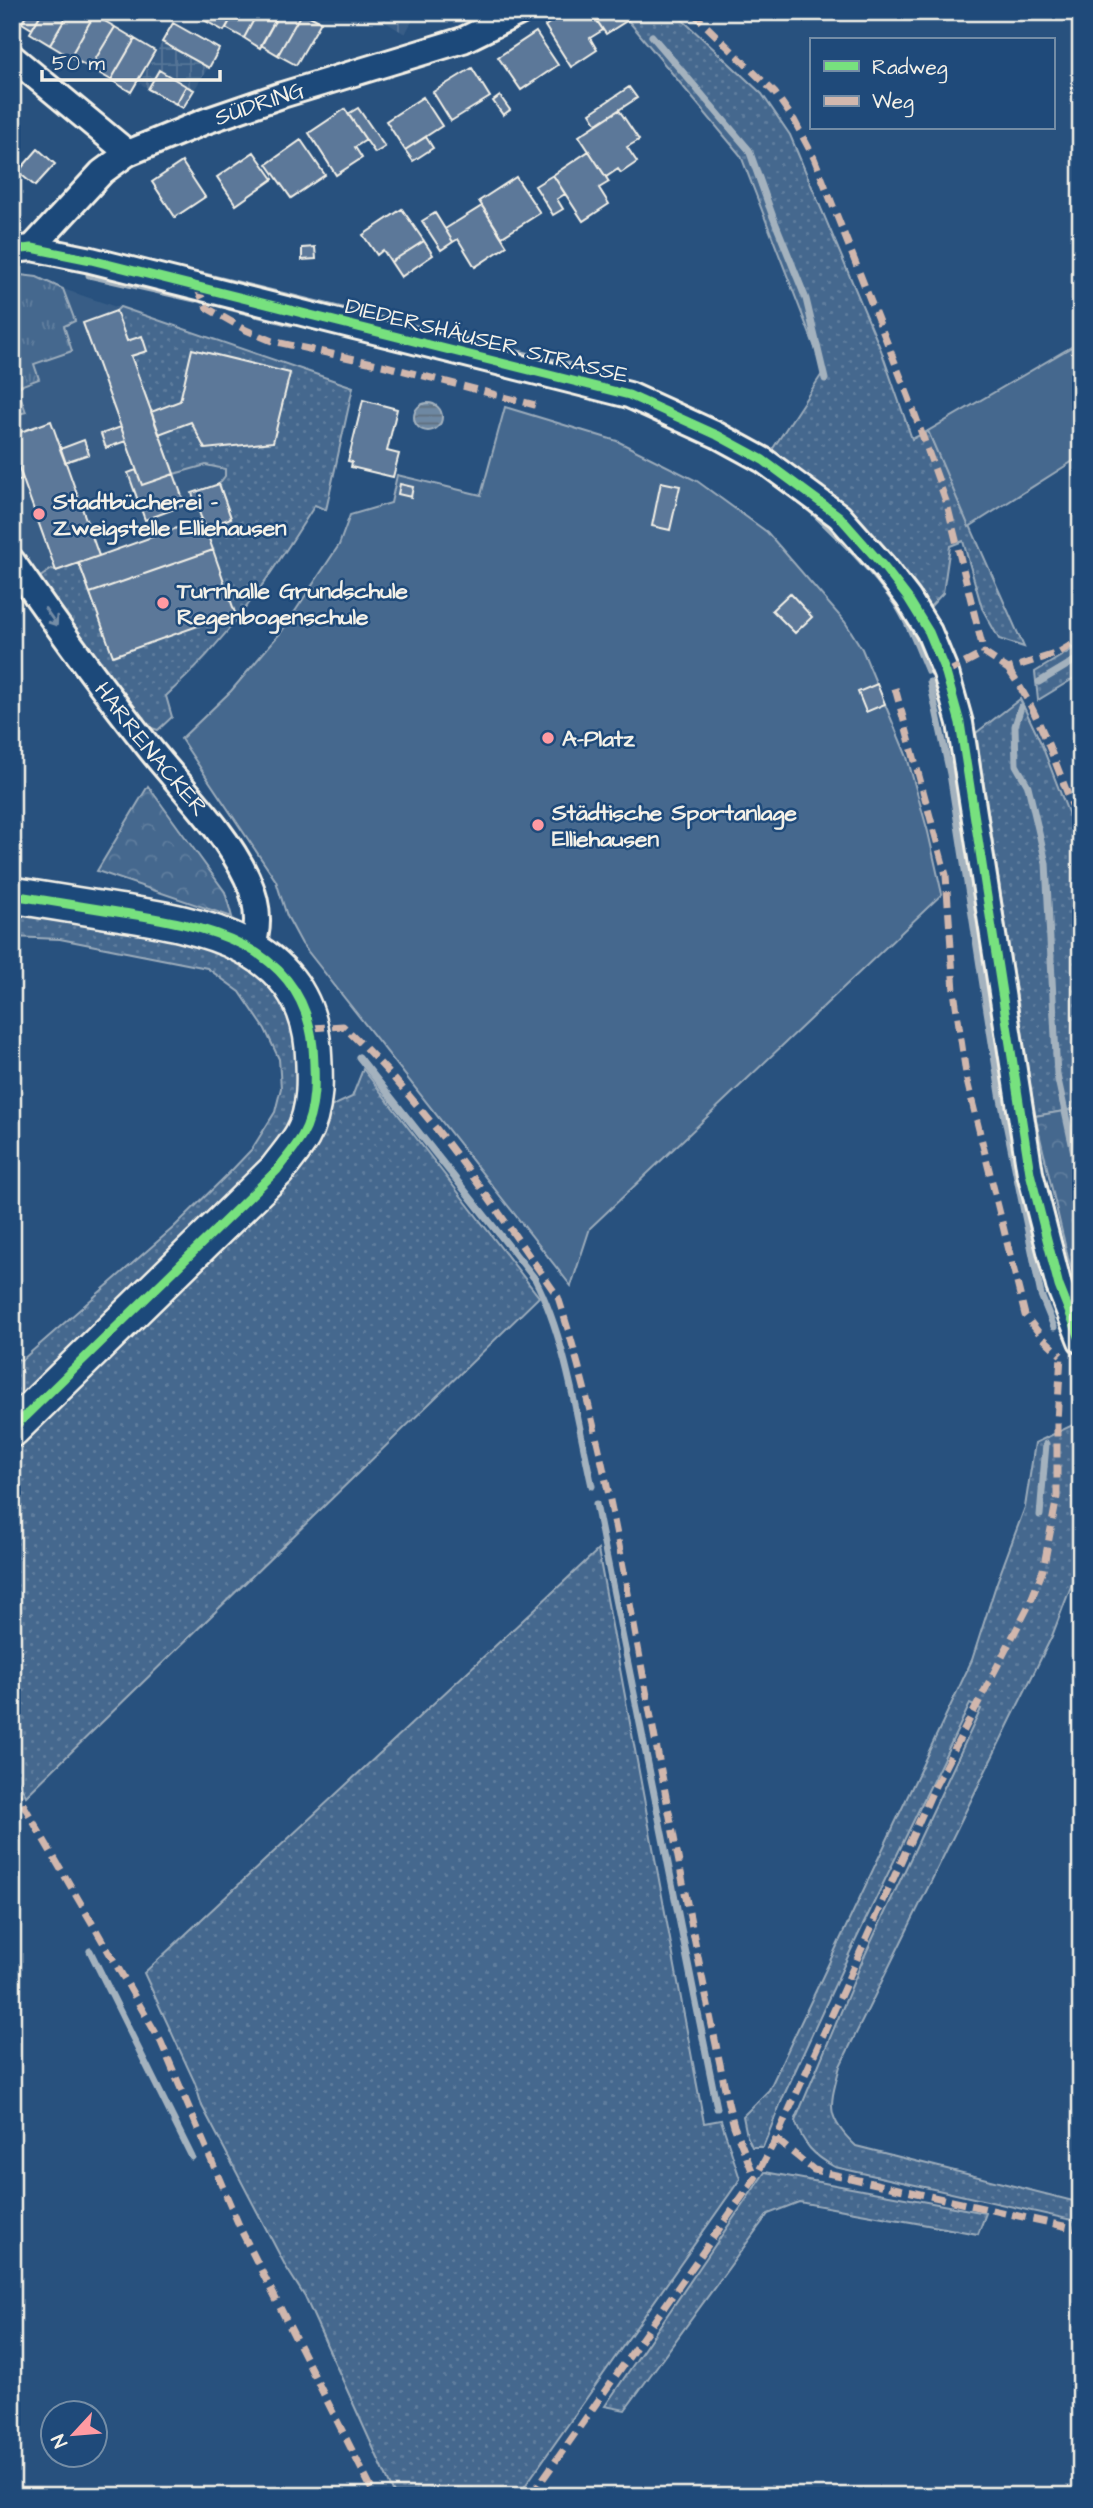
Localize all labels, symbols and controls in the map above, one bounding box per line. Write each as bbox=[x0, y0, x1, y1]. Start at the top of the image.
scale bar bbox=[42, 38, 220, 82]
legend bbox=[810, 38, 1054, 130]
text: 50 m bbox=[52, 49, 106, 78]
text: Radweg bbox=[872, 53, 948, 84]
street label: SÜDRING bbox=[210, 74, 308, 134]
text: Weg bbox=[872, 87, 914, 118]
street label: DIEDERSHÄUSER STRASSE bbox=[342, 290, 632, 392]
place label: Stadtbücherei - Zweigstelle Elliehausen bbox=[52, 486, 287, 545]
marker: Stadtbücherei - Zweigstelle Elliehausen bbox=[31, 506, 47, 522]
place label: Turnhalle Grundschule Regenbogenschule bbox=[176, 575, 409, 634]
marker: Turnhalle Grundschule Regenbogenschule bbox=[155, 595, 171, 611]
one-way arrow bbox=[44, 607, 58, 626]
street label: HARRENACKER bbox=[87, 675, 215, 823]
place label: A-Platz bbox=[562, 723, 635, 755]
marker: A-Platz bbox=[540, 730, 556, 746]
place label: Städtische Sportanlage Elliehausen bbox=[551, 797, 797, 855]
marker: Städtische Sportanlage Elliehausen bbox=[530, 817, 546, 833]
north arrow bbox=[38, 2400, 108, 2470]
text: N bbox=[45, 2429, 75, 2452]

